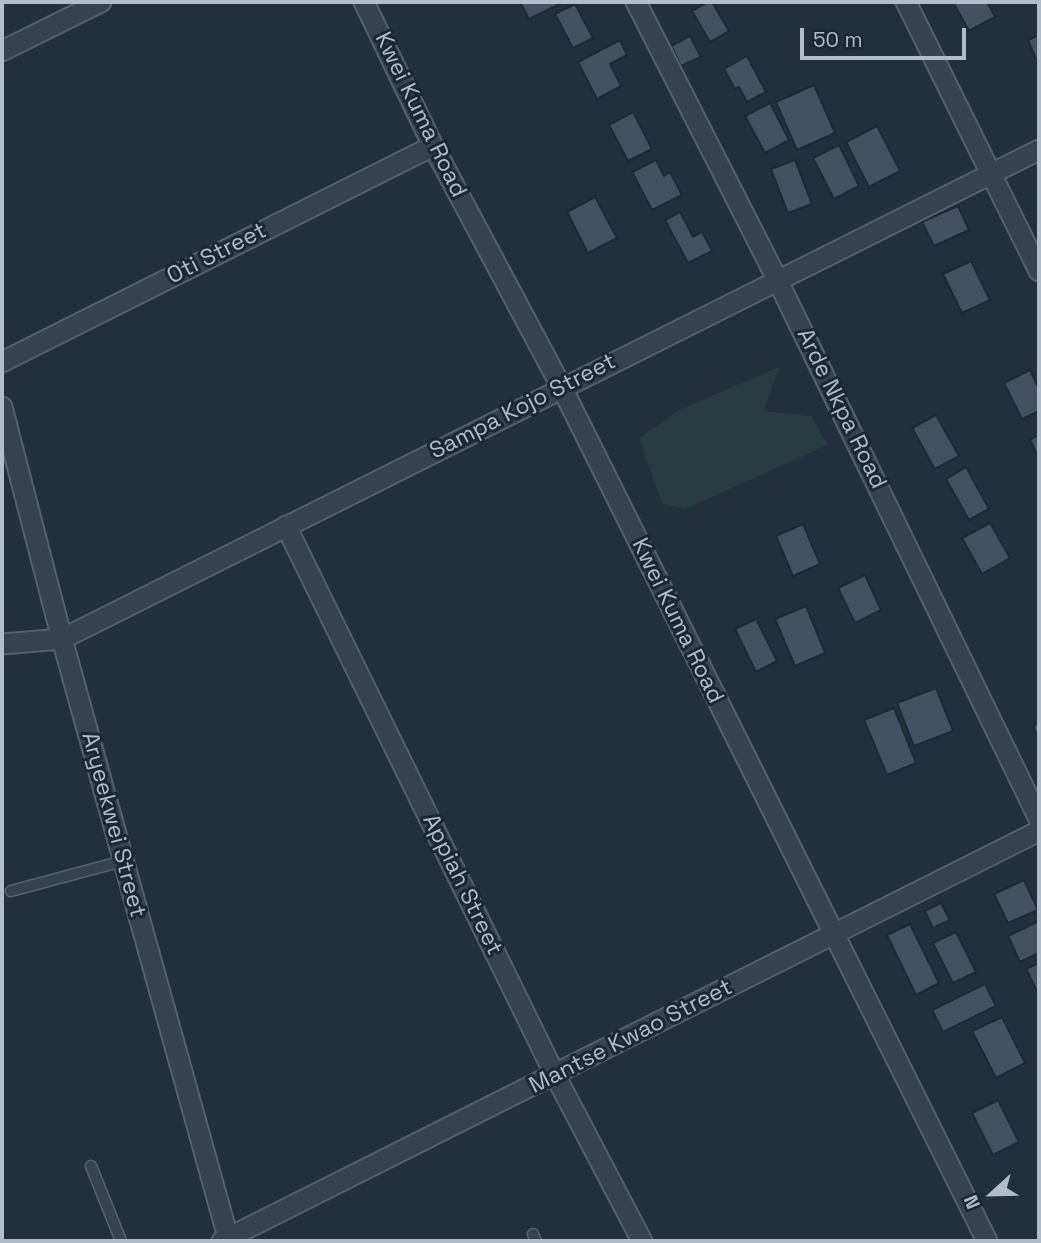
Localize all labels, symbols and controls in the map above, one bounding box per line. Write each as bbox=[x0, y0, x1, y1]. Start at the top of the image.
scale bar bbox=[803, 14, 969, 58]
text: 50 m bbox=[813, 26, 863, 53]
street label: Kwei Kuma Road bbox=[368, 28, 472, 202]
street label: Oti Street bbox=[163, 217, 271, 291]
street label: Arde Nkpa Road bbox=[790, 324, 892, 494]
street label: Sampa Kojo Street bbox=[425, 348, 621, 466]
street label: Kwei Kuma Road bbox=[625, 534, 729, 708]
street label: Aryeekwei Street bbox=[75, 729, 151, 921]
street label: Appiah Street bbox=[416, 810, 508, 960]
street label: Mantse Kwao Street bbox=[525, 974, 737, 1100]
north arrow bbox=[957, 1159, 1027, 1229]
text: N bbox=[958, 1191, 986, 1213]

